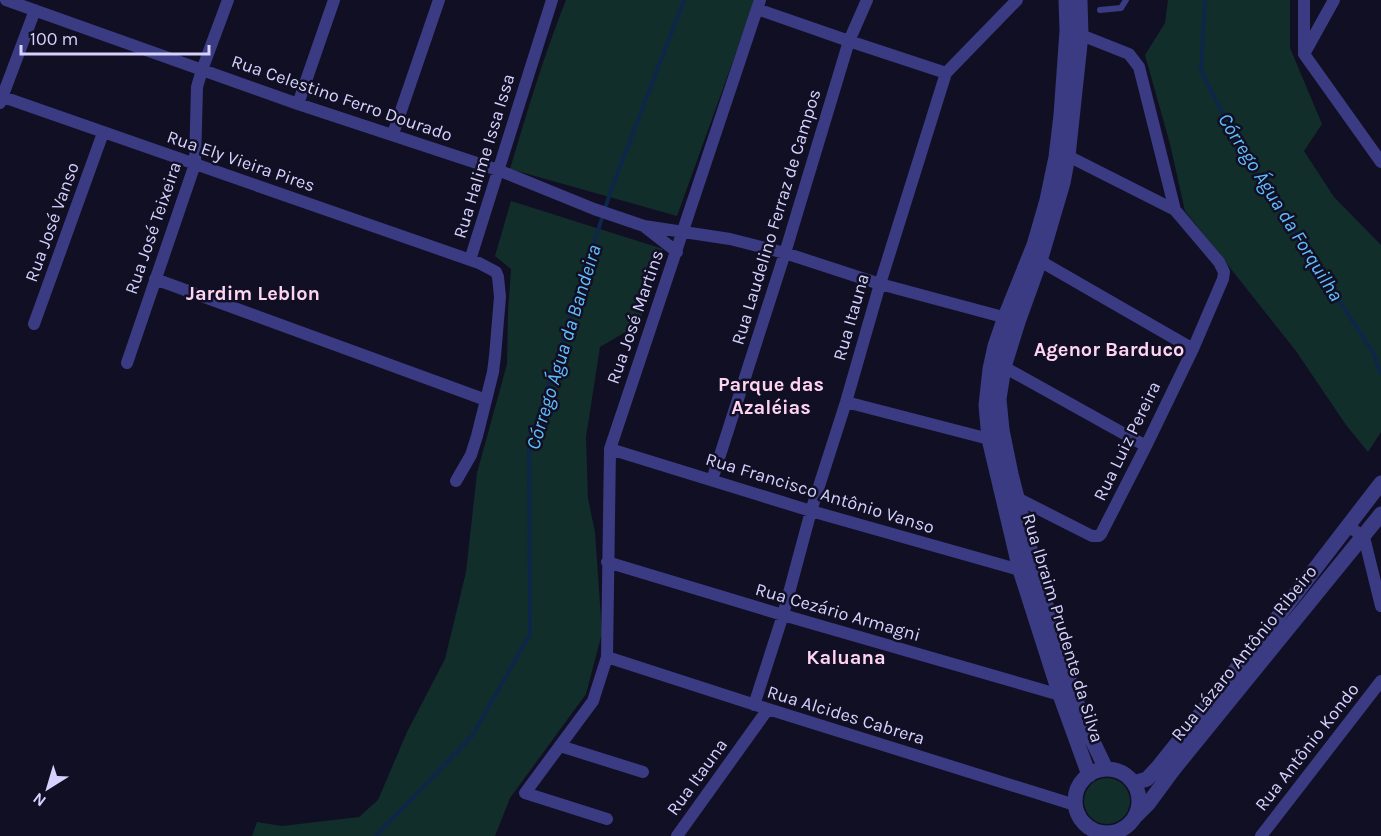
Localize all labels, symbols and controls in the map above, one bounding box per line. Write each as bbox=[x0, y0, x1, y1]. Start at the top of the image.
scale bar bbox=[21, 18, 208, 56]
text: 100 m bbox=[30, 28, 78, 50]
street label: Rua Celestino Ferro Dourado bbox=[229, 50, 455, 146]
street label: Rua Halime Issa Issa bbox=[449, 71, 519, 241]
street label: Rua Laudelino Ferraz de Campos bbox=[727, 86, 825, 348]
water label: Córrego Água da Forquilha bbox=[1213, 108, 1349, 306]
street label: Rua Ely Vieira Pires bbox=[164, 125, 318, 197]
street label: Rua José Vanso bbox=[20, 159, 84, 285]
street label: Rua José Teixeira bbox=[120, 159, 186, 297]
water label: Córrego Água da Bandeira bbox=[520, 241, 606, 453]
street label: Rua José Martins bbox=[602, 247, 668, 387]
street label: Rua Itauna bbox=[828, 271, 874, 363]
district label: Jardim Leblon bbox=[186, 282, 320, 305]
district label: Agenor Barduco bbox=[1034, 338, 1184, 361]
district label: Parque das Azaléias bbox=[718, 373, 824, 419]
street label: Rua Luiz Pereira bbox=[1089, 378, 1165, 504]
street label: Rua Francisco Antônio Vanso bbox=[703, 448, 937, 538]
street label: Rua Ibraim Prudente da Silva bbox=[1018, 511, 1108, 745]
street label: Rua Lázaro Antônio Ribeiro bbox=[1166, 561, 1322, 745]
street label: Rua Cezário Armagni bbox=[753, 578, 923, 646]
district label: Kaluana bbox=[806, 646, 886, 669]
street label: Rua Antônio Kondo bbox=[1250, 679, 1364, 815]
street label: Rua Alcides Cabrera bbox=[765, 681, 927, 749]
street label: Rua Itauna bbox=[662, 734, 732, 820]
north arrow bbox=[18, 758, 78, 818]
text: N bbox=[29, 789, 50, 811]

